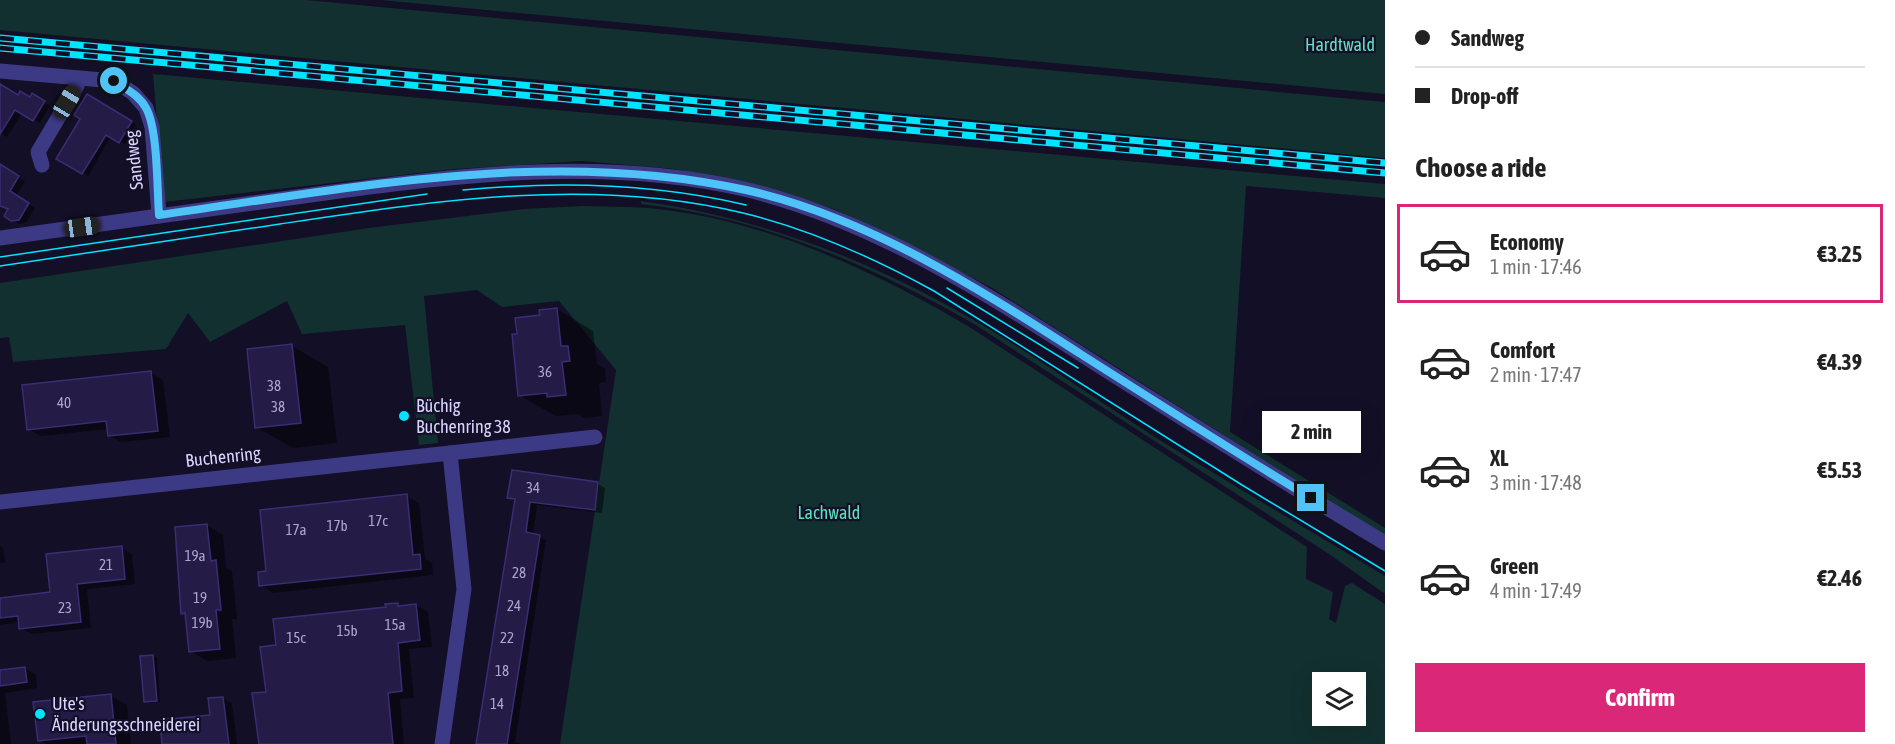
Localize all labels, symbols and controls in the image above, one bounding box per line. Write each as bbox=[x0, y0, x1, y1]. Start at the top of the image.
text: Sandweg bbox=[1451, 25, 1524, 51]
park label: Hardtwald bbox=[1305, 34, 1375, 55]
route start bbox=[100, 67, 127, 94]
car bbox=[50, 82, 84, 122]
text: Drop-off bbox=[1451, 83, 1518, 109]
street label: Sandweg bbox=[120, 129, 147, 191]
text: Choose a ride bbox=[1415, 152, 1547, 183]
car bbox=[63, 216, 101, 238]
icon: car bbox=[1418, 227, 1472, 281]
text: Economy bbox=[1490, 229, 1564, 255]
text: €3.25 bbox=[1817, 241, 1862, 267]
text: 1 min · 17:46 bbox=[1490, 255, 1582, 278]
icon: car bbox=[1418, 335, 1472, 389]
text: Comfort bbox=[1490, 337, 1555, 363]
text: €4.39 bbox=[1817, 349, 1862, 375]
house number: 36 bbox=[538, 363, 552, 380]
text: 2 min · 17:47 bbox=[1490, 363, 1582, 386]
house number: 38 bbox=[267, 377, 281, 394]
house number: 40 bbox=[57, 394, 71, 411]
place label: Büchig Buchenring 38 bbox=[416, 395, 511, 437]
house number: 38 bbox=[271, 398, 285, 415]
marker: Büchig Buchenring 38 bbox=[397, 409, 411, 423]
callout: 2 min bbox=[1262, 411, 1360, 453]
text: 2 min bbox=[1291, 420, 1332, 443]
street label: Buchenring bbox=[184, 442, 262, 471]
icon: car bbox=[1418, 443, 1472, 497]
text: XL bbox=[1490, 445, 1508, 471]
text: €5.53 bbox=[1817, 457, 1862, 483]
text: 3 min · 17:48 bbox=[1490, 471, 1582, 494]
house number: 34 bbox=[526, 479, 540, 496]
route end bbox=[1297, 484, 1324, 511]
park label: Lachwald bbox=[798, 502, 860, 523]
house number: 17c bbox=[368, 512, 388, 529]
house number: 17b bbox=[326, 517, 348, 534]
house number: 17a bbox=[285, 521, 307, 538]
house number: 19a bbox=[184, 547, 206, 564]
icon: car bbox=[1418, 551, 1472, 605]
text: Green bbox=[1490, 553, 1539, 579]
house number: 21 bbox=[99, 556, 113, 573]
house number: 28 bbox=[512, 564, 526, 581]
text: €2.46 bbox=[1817, 565, 1862, 591]
text: 4 min · 17:49 bbox=[1490, 579, 1582, 602]
house number: 19 bbox=[193, 589, 207, 606]
house number: 24 bbox=[507, 597, 521, 614]
house number: 23 bbox=[58, 599, 72, 616]
house number: 19b bbox=[191, 614, 213, 631]
house number: 15a bbox=[384, 616, 406, 633]
house number: 15b bbox=[336, 622, 358, 639]
house number: 15c bbox=[286, 629, 306, 646]
house number: 22 bbox=[500, 629, 514, 646]
house number: 18 bbox=[495, 662, 509, 679]
button: Confirm bbox=[1415, 663, 1865, 732]
map controls bbox=[1312, 672, 1366, 726]
button: layers bbox=[1312, 672, 1366, 726]
place label: Ute's Änderungsschneiderei bbox=[52, 693, 200, 735]
house number: 14 bbox=[490, 695, 504, 712]
marker: Ute's Änderungsschneiderei bbox=[33, 707, 47, 721]

